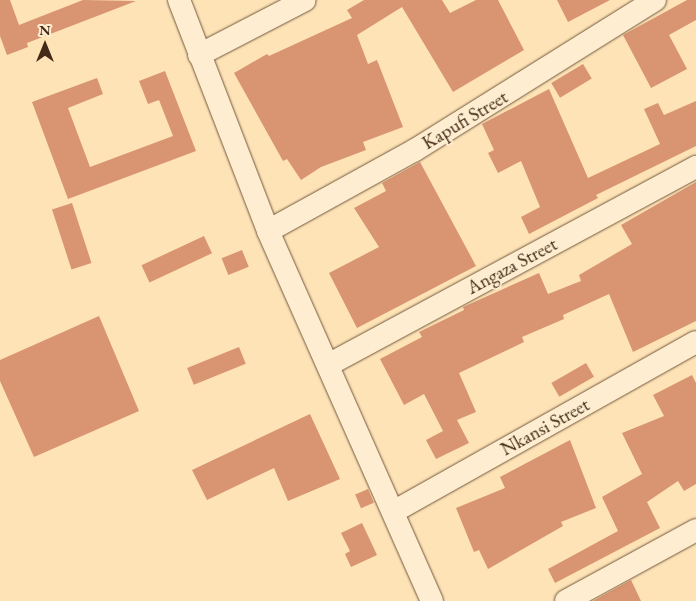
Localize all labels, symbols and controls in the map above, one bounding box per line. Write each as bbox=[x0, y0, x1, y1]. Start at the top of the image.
north arrow bbox=[20, 20, 70, 70]
text: N bbox=[39, 21, 51, 39]
street label: Kapufi Street bbox=[418, 86, 512, 154]
street label: Angaza Street bbox=[463, 233, 561, 299]
street label: Nkansi Street bbox=[497, 393, 593, 461]

